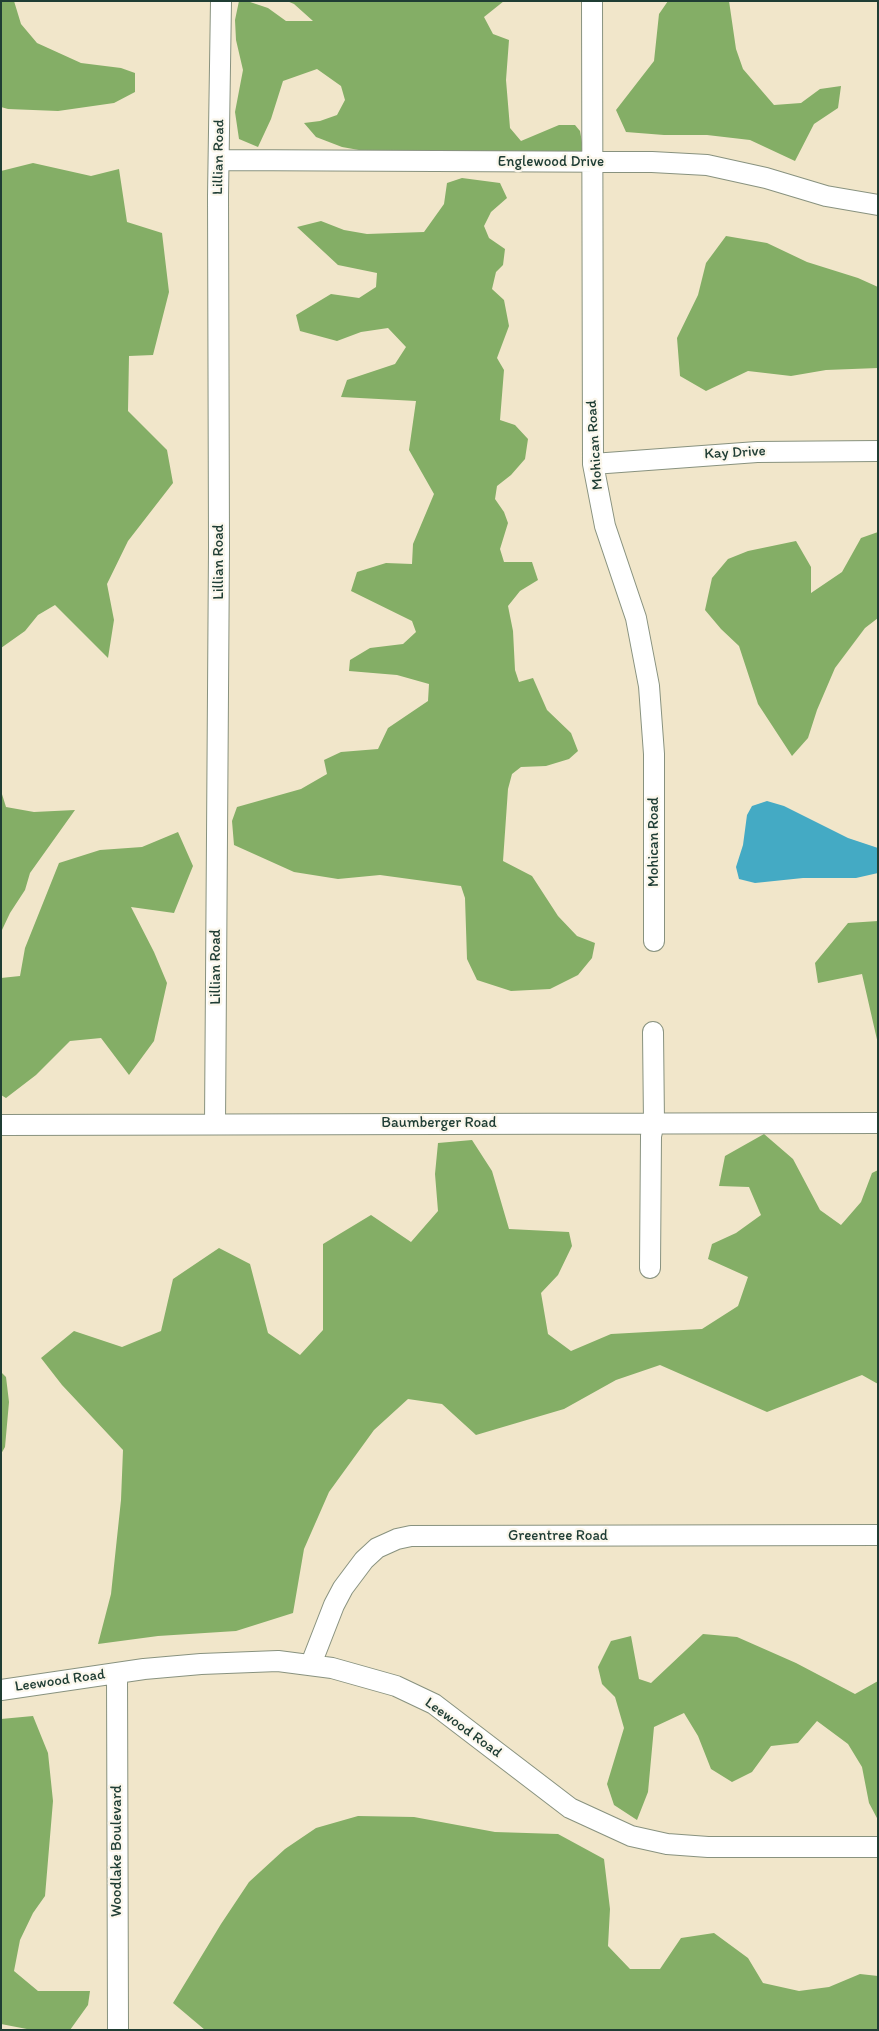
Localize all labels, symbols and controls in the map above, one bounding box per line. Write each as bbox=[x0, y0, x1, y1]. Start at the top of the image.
street label: Lillian Road bbox=[209, 119, 229, 195]
street label: Englewood Drive bbox=[498, 153, 604, 171]
street label: Mohican Road bbox=[583, 399, 607, 491]
street label: Kay Drive bbox=[704, 442, 766, 464]
street label: Lillian Road bbox=[210, 524, 228, 600]
street label: Mohican Road bbox=[645, 797, 663, 887]
street label: Lillian Road bbox=[207, 929, 225, 1005]
street label: Baumberger Road bbox=[381, 1114, 497, 1132]
street label: Greentree Road bbox=[508, 1527, 608, 1545]
street label: Leewood Road bbox=[14, 1666, 106, 1696]
street label: Leewood Road bbox=[421, 1694, 505, 1762]
street label: Woodlake Boulevard bbox=[108, 1785, 126, 1917]

